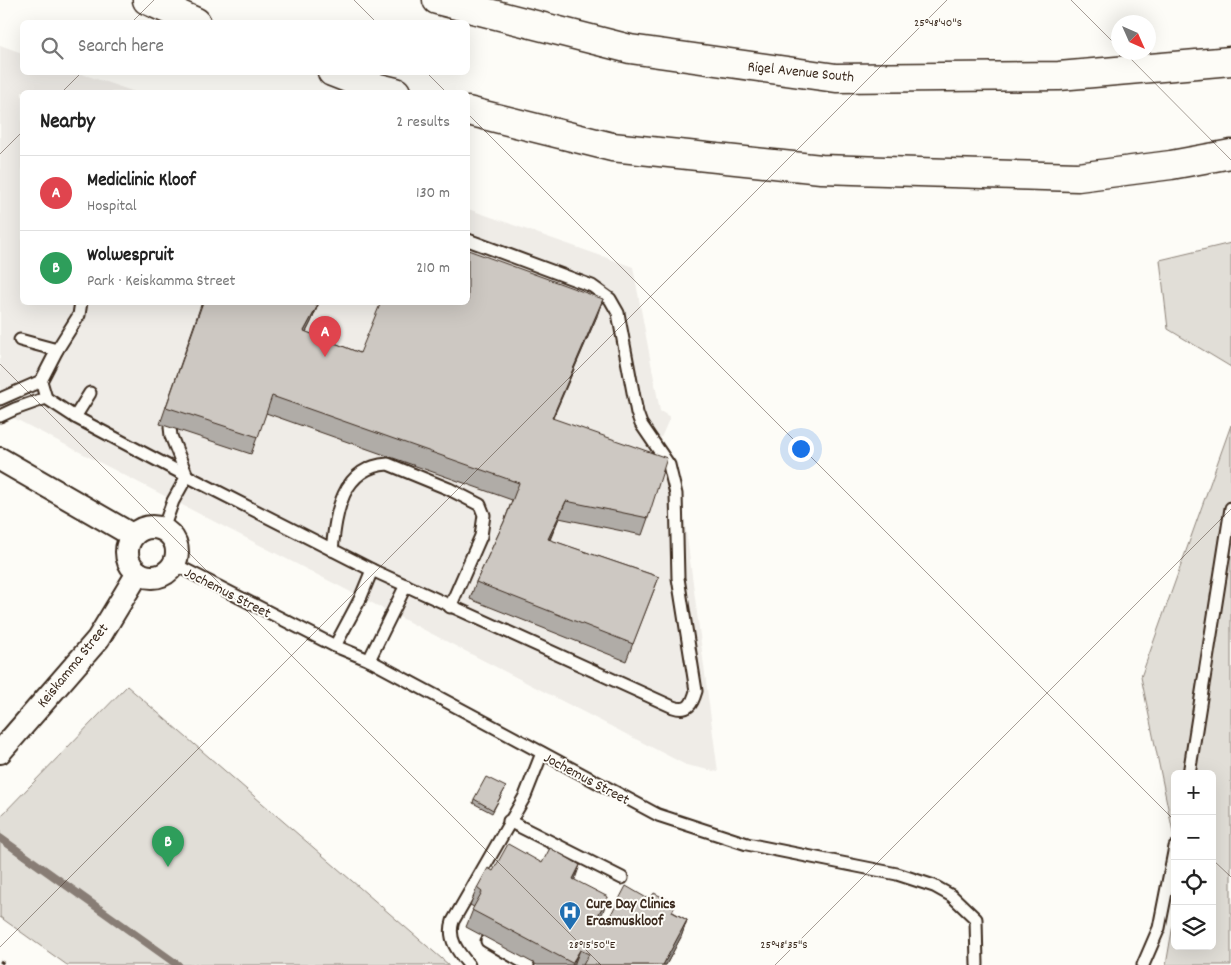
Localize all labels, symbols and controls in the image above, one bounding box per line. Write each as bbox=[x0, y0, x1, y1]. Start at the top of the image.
text: 25°48'40"S bbox=[914, 15, 962, 32]
north arrow bbox=[1111, 15, 1156, 60]
search box bbox=[20, 20, 470, 75]
icon: search bbox=[38, 34, 66, 62]
text: Search here bbox=[78, 34, 164, 61]
street label: Rigel Avenue South bbox=[746, 56, 855, 90]
text: Nearby bbox=[40, 108, 95, 138]
text: 2 results bbox=[396, 111, 450, 134]
text: Mediclinic Kloof bbox=[87, 168, 196, 195]
text: A bbox=[52, 182, 60, 205]
text: 130 m bbox=[416, 182, 450, 205]
text: Hospital bbox=[87, 195, 137, 218]
text: Wolwespruit bbox=[87, 243, 174, 270]
text: B bbox=[52, 257, 60, 280]
text: 210 m bbox=[416, 257, 450, 280]
text: Park · Keiskamma Street bbox=[87, 270, 235, 293]
pin: A bbox=[309, 316, 341, 357]
your location bbox=[788, 436, 814, 462]
street label: Jochemus Street bbox=[180, 563, 275, 625]
street label: Keiskamma Street bbox=[32, 619, 115, 713]
street label: Jochemus Street bbox=[539, 748, 633, 812]
map controls bbox=[1171, 770, 1216, 950]
button: + bbox=[1171, 770, 1216, 815]
button: − bbox=[1171, 815, 1216, 860]
pin: B bbox=[152, 826, 184, 867]
button: locate bbox=[1171, 860, 1216, 905]
place label: Cure Day Clinics Erasmuskloof bbox=[586, 894, 676, 933]
hospital icon: Cure Day Clinics Erasmuskloof bbox=[558, 900, 582, 931]
button: layers bbox=[1171, 905, 1216, 950]
text: 28°15'50"E bbox=[569, 937, 616, 954]
text: 25°48'35"S bbox=[760, 937, 808, 954]

